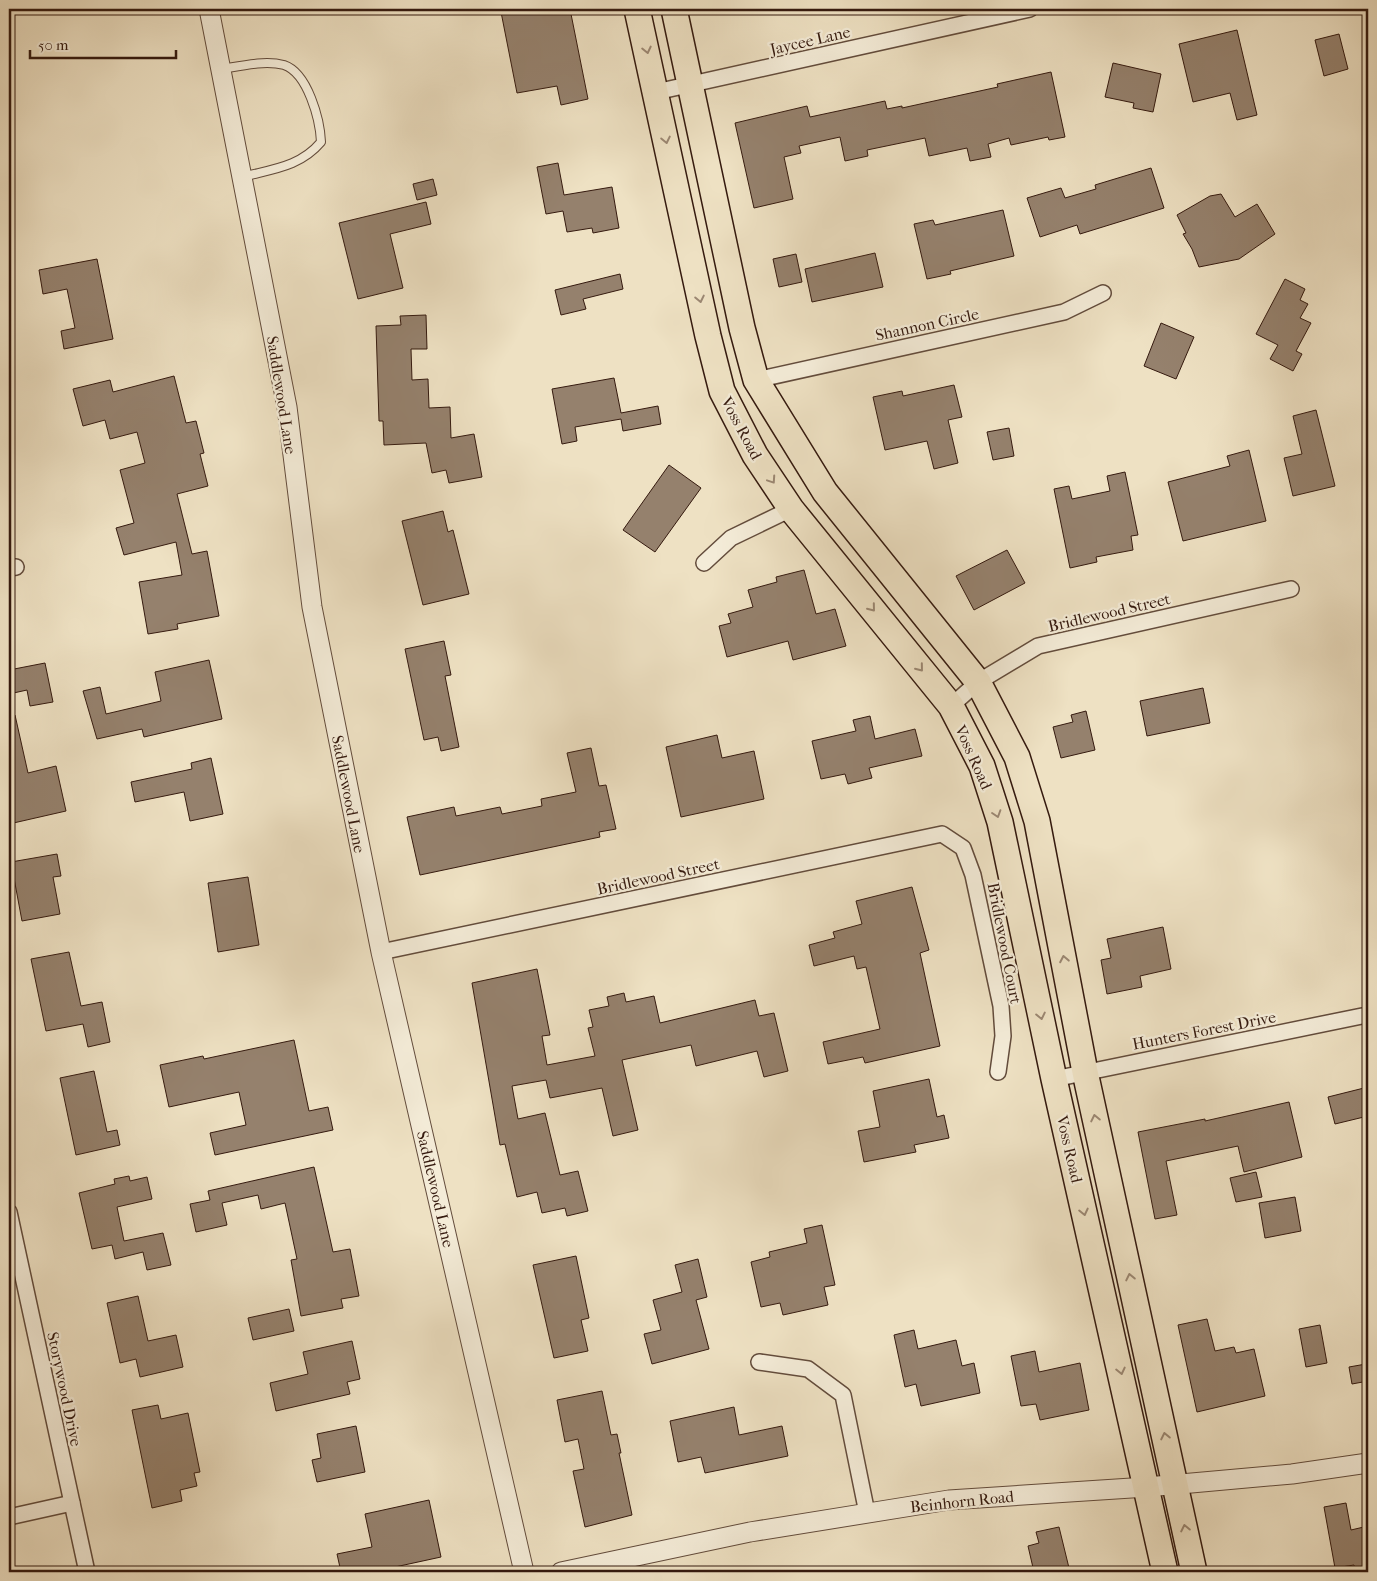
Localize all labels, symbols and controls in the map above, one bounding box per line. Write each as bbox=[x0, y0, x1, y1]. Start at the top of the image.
street label: Jaycee Lane bbox=[766, 22, 852, 59]
scale bar bbox=[30, 28, 176, 60]
text: 50 m bbox=[38, 36, 69, 54]
one-way arrow bbox=[641, 46, 651, 55]
one-way arrow bbox=[660, 135, 671, 144]
one-way arrow bbox=[694, 294, 705, 303]
street label: Shannon Circle bbox=[874, 304, 981, 345]
street label: Saddlewood Lane bbox=[263, 335, 300, 456]
street label: Voss Road bbox=[717, 393, 766, 463]
one-way arrow bbox=[766, 475, 775, 484]
street label: Bridlewood Street bbox=[1046, 589, 1172, 636]
one-way arrow bbox=[866, 603, 875, 612]
one-way arrow bbox=[915, 662, 923, 671]
street label: Voss Road bbox=[951, 721, 996, 793]
street label: Saddlewood Lane bbox=[328, 734, 369, 855]
one-way arrow bbox=[992, 810, 1002, 818]
street label: Bridlewood Street bbox=[595, 854, 721, 899]
street label: Bridlewood Court bbox=[983, 881, 1026, 1006]
one-way arrow bbox=[1059, 955, 1069, 964]
street label: Hunters Forest Drive bbox=[1131, 1007, 1278, 1054]
one-way arrow bbox=[1035, 1011, 1046, 1020]
street label: Voss Road bbox=[1052, 1113, 1087, 1185]
one-way arrow bbox=[1090, 1114, 1101, 1123]
street label: Saddlewood Lane bbox=[413, 1129, 458, 1249]
one-way arrow bbox=[1079, 1207, 1089, 1216]
one-way arrow bbox=[1125, 1273, 1136, 1282]
street label: Storywood Drive bbox=[43, 1330, 86, 1448]
one-way arrow bbox=[1115, 1367, 1126, 1376]
one-way arrow bbox=[1160, 1432, 1171, 1440]
street label: Beinhorn Road bbox=[909, 1487, 1015, 1516]
one-way arrow bbox=[1180, 1523, 1191, 1532]

